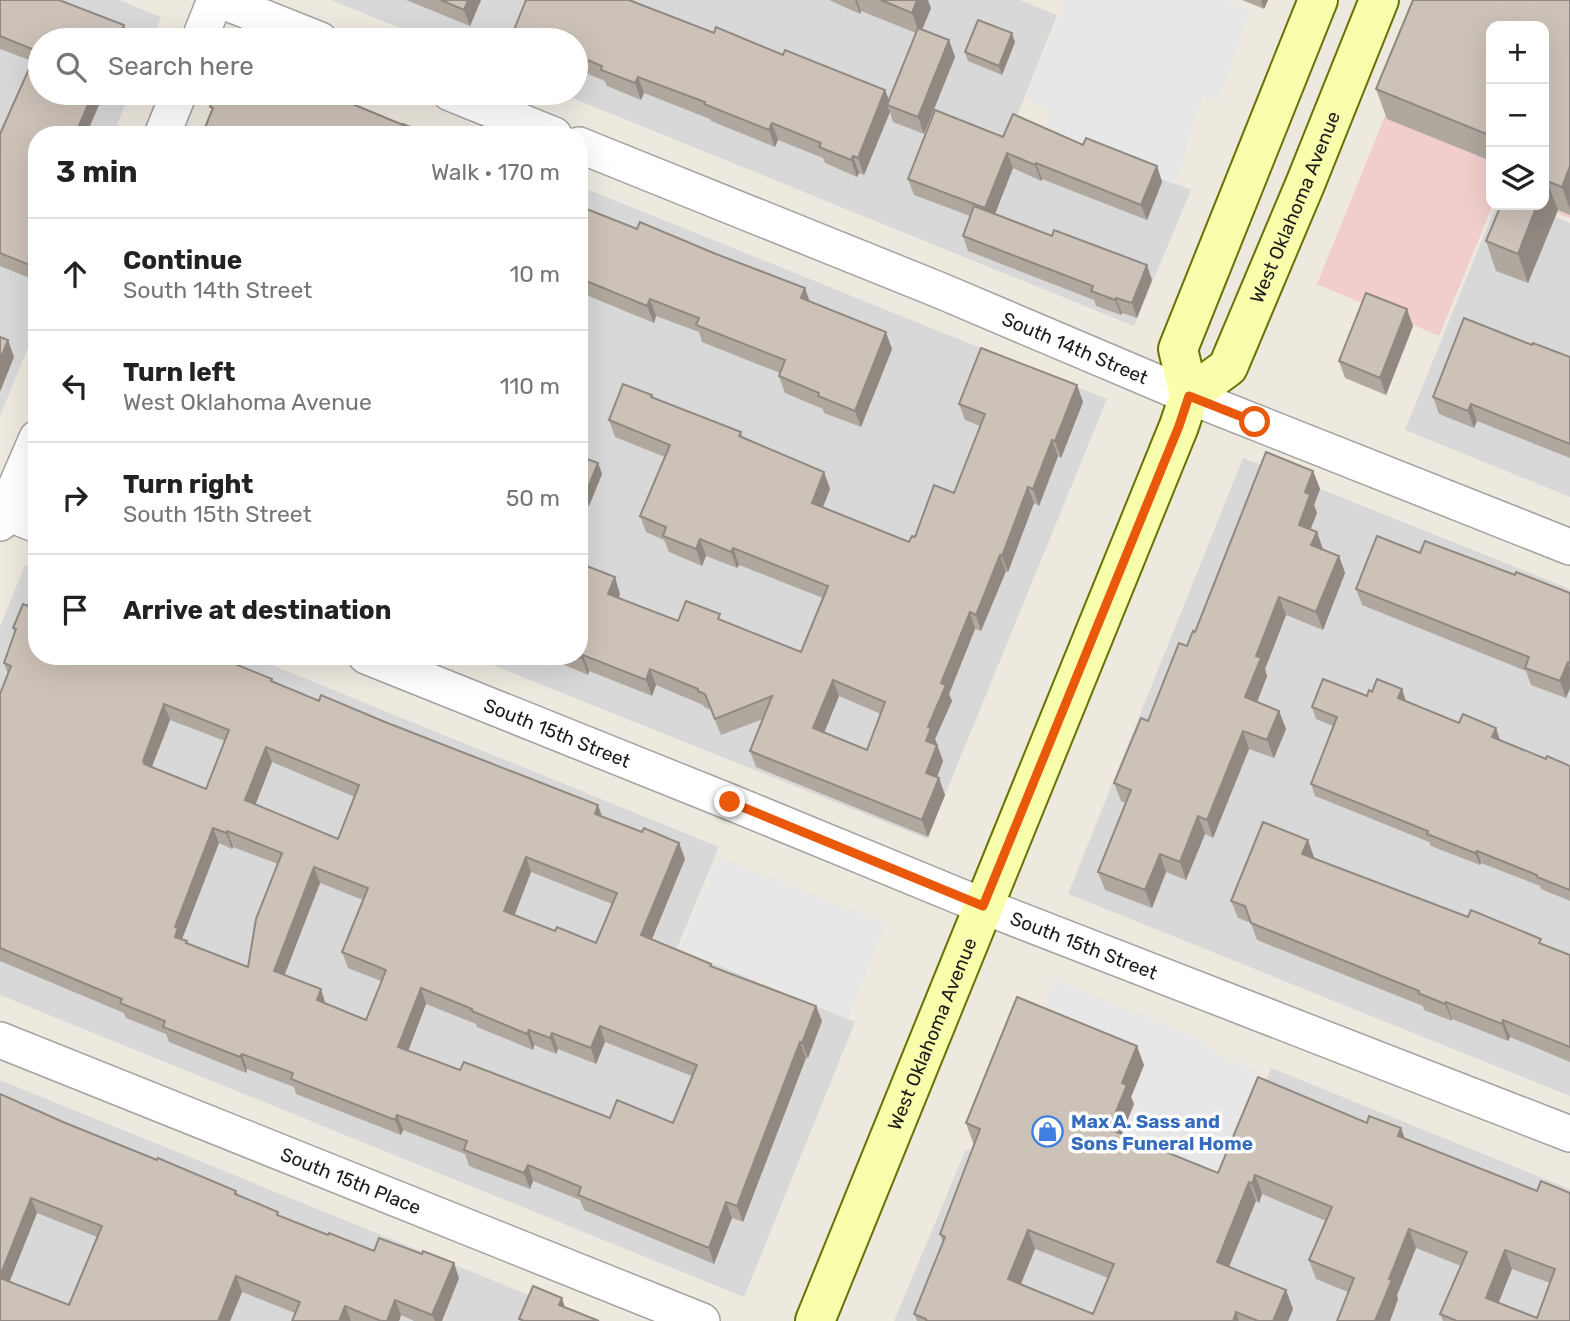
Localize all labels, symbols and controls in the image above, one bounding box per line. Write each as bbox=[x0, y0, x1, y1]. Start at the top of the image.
map controls bbox=[1486, 21, 1549, 210]
button: + bbox=[1486, 21, 1549, 84]
search box bbox=[28, 28, 588, 105]
icon: search bbox=[52, 48, 90, 86]
text: Search here bbox=[108, 51, 254, 82]
button: − bbox=[1486, 84, 1549, 147]
street label: West Oklahoma Avenue bbox=[1245, 108, 1345, 307]
button: layers bbox=[1486, 147, 1549, 210]
text: 3 min bbox=[56, 154, 138, 190]
text: Walk · 170 m bbox=[431, 158, 560, 186]
text: Continue bbox=[123, 245, 242, 276]
icon: ahead bbox=[56, 255, 94, 293]
text: 10 m bbox=[509, 260, 560, 288]
text: South 14th Street bbox=[123, 276, 312, 304]
street label: South 14th Street bbox=[998, 307, 1152, 390]
text: Turn left bbox=[123, 357, 235, 388]
icon: left bbox=[56, 367, 94, 405]
text: 110 m bbox=[500, 372, 560, 400]
text: West Oklahoma Avenue bbox=[123, 388, 372, 416]
route start bbox=[1239, 406, 1270, 437]
text: Turn right bbox=[123, 469, 253, 500]
icon: right bbox=[56, 479, 94, 517]
text: 50 m bbox=[506, 484, 560, 512]
text: South 15th Street bbox=[123, 500, 312, 528]
icon: arrive bbox=[56, 591, 94, 629]
text: Arrive at destination bbox=[123, 595, 391, 626]
street label: South 15th Street bbox=[480, 693, 634, 773]
route end bbox=[714, 786, 745, 817]
street label: South 15th Street bbox=[1007, 907, 1161, 985]
street label: West Oklahoma Avenue bbox=[883, 934, 982, 1134]
place label: Max A. Sass and Sons Funeral Home bbox=[1071, 1110, 1253, 1155]
shop icon: Max A. Sass and Sons Funeral Home bbox=[1031, 1115, 1065, 1149]
street label: South 15th Place bbox=[277, 1142, 424, 1219]

